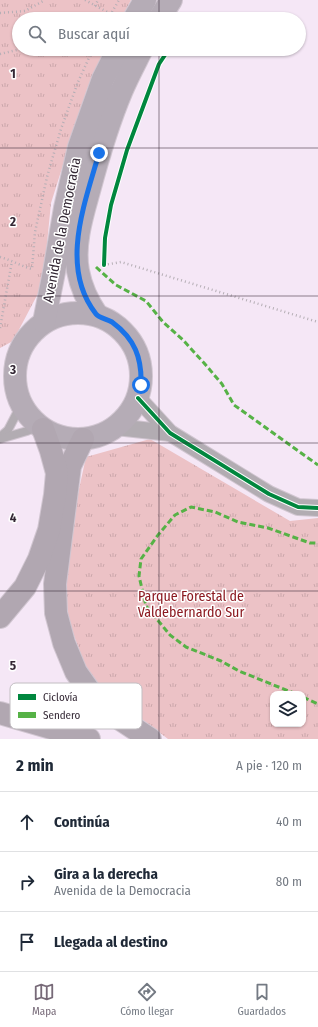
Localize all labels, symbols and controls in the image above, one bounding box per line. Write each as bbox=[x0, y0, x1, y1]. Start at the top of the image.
search box bbox=[12, 12, 306, 56]
icon: search bbox=[26, 23, 48, 45]
text: Buscar aquí bbox=[58, 25, 130, 43]
text: 1 bbox=[10, 66, 16, 81]
route end bbox=[90, 144, 108, 162]
street label: Avenida de la Democracia bbox=[40, 156, 84, 304]
text: 2 bbox=[9, 214, 16, 229]
text: 3 bbox=[9, 362, 16, 377]
route start bbox=[132, 376, 150, 394]
text: 4 bbox=[10, 510, 17, 525]
park label: Parque Forestal de Valdebernardo Sur bbox=[138, 588, 244, 621]
text: 5 bbox=[10, 658, 16, 673]
legend bbox=[10, 683, 142, 729]
text: Ciclovía bbox=[43, 691, 78, 704]
map controls bbox=[270, 691, 306, 727]
button: layers bbox=[270, 691, 306, 727]
text: Sendero bbox=[43, 709, 81, 722]
text: 2 min bbox=[16, 755, 54, 776]
text: A pie · 120 m bbox=[236, 758, 302, 773]
icon: ahead bbox=[16, 811, 38, 833]
text: Continúa bbox=[54, 813, 110, 831]
text: 40 m bbox=[276, 814, 302, 829]
text: Gira a la derecha bbox=[54, 865, 158, 883]
icon: right bbox=[16, 871, 38, 893]
text: 80 m bbox=[276, 874, 302, 889]
text: Avenida de la Democracia bbox=[54, 883, 191, 898]
icon: arrive bbox=[16, 931, 38, 953]
text: Llegada al destino bbox=[54, 933, 168, 951]
tab: Mapa bbox=[32, 981, 56, 1018]
tab: Cómo llegar bbox=[120, 981, 174, 1018]
tab: Guardados bbox=[237, 981, 286, 1018]

